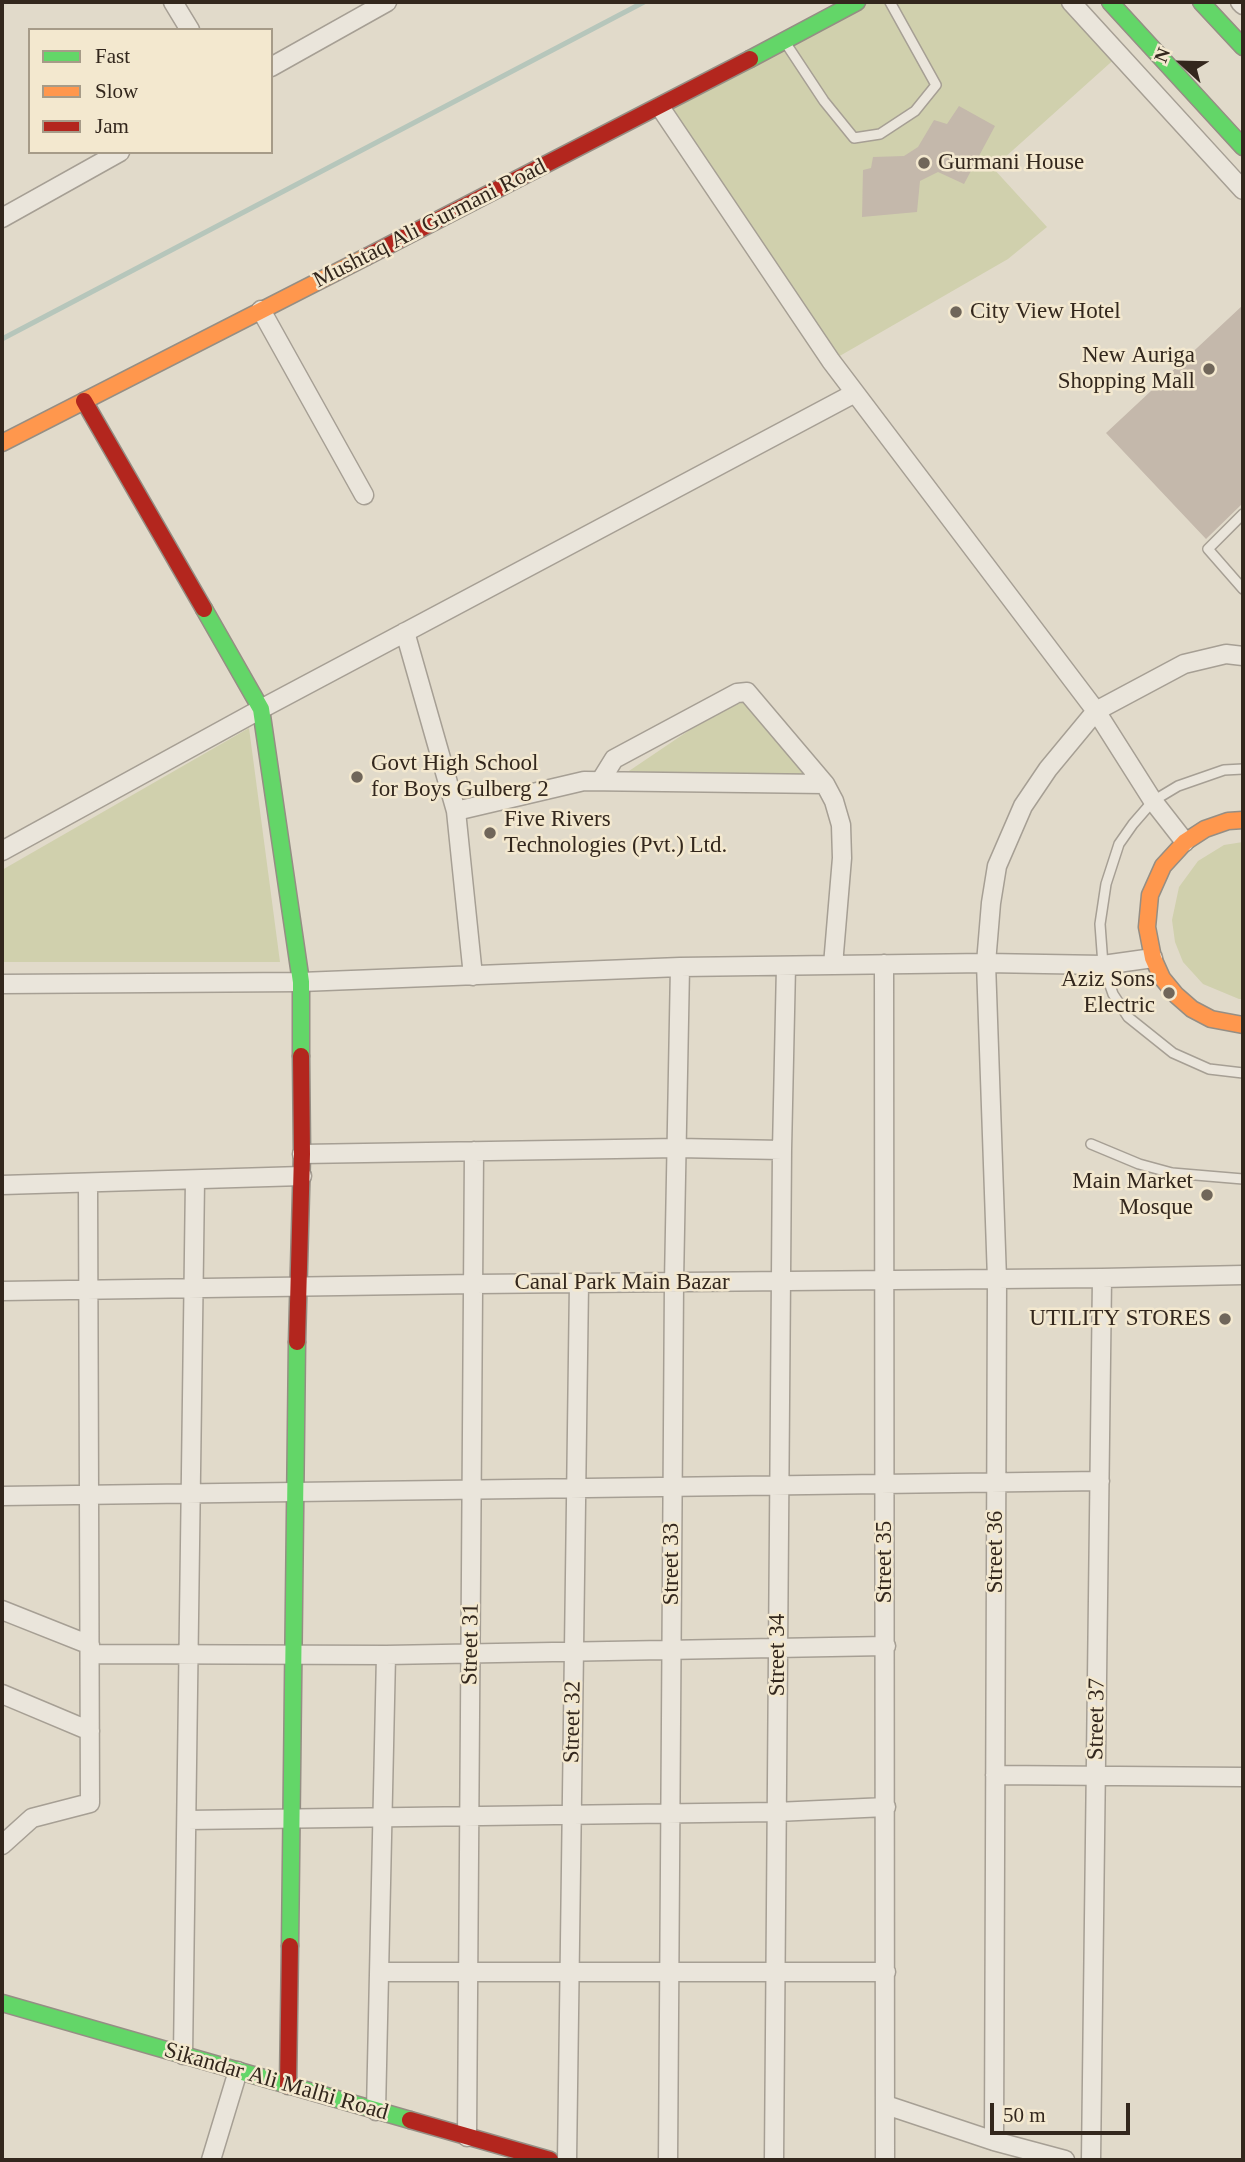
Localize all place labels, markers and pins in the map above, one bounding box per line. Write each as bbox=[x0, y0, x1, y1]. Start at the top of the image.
place label: Gurmani House bbox=[938, 149, 1084, 177]
marker: Gurmani House bbox=[916, 155, 932, 171]
place label: City View Hotel bbox=[970, 298, 1121, 326]
marker: City View Hotel bbox=[948, 304, 964, 320]
place label: New Auriga Shopping Mall bbox=[1058, 342, 1195, 396]
marker: New Auriga Shopping Mall bbox=[1201, 361, 1217, 377]
place label: Govt High School for Boys Gulberg 2 bbox=[371, 750, 549, 804]
marker: Govt High School for Boys Gulberg 2 bbox=[349, 769, 365, 785]
place label: Five Rivers Technologies (Pvt.) Ltd. bbox=[504, 806, 727, 860]
marker: Five Rivers Technologies (Pvt.) Ltd. bbox=[482, 825, 498, 841]
place label: Aziz Sons Electric bbox=[1061, 966, 1155, 1020]
marker: Aziz Sons Electric bbox=[1161, 985, 1177, 1001]
place label: Main Market Mosque bbox=[1072, 1168, 1193, 1222]
marker: Main Market Mosque bbox=[1199, 1187, 1215, 1203]
place label: UTILITY STORES bbox=[1029, 1305, 1211, 1333]
marker: UTILITY STORES bbox=[1217, 1311, 1233, 1327]

